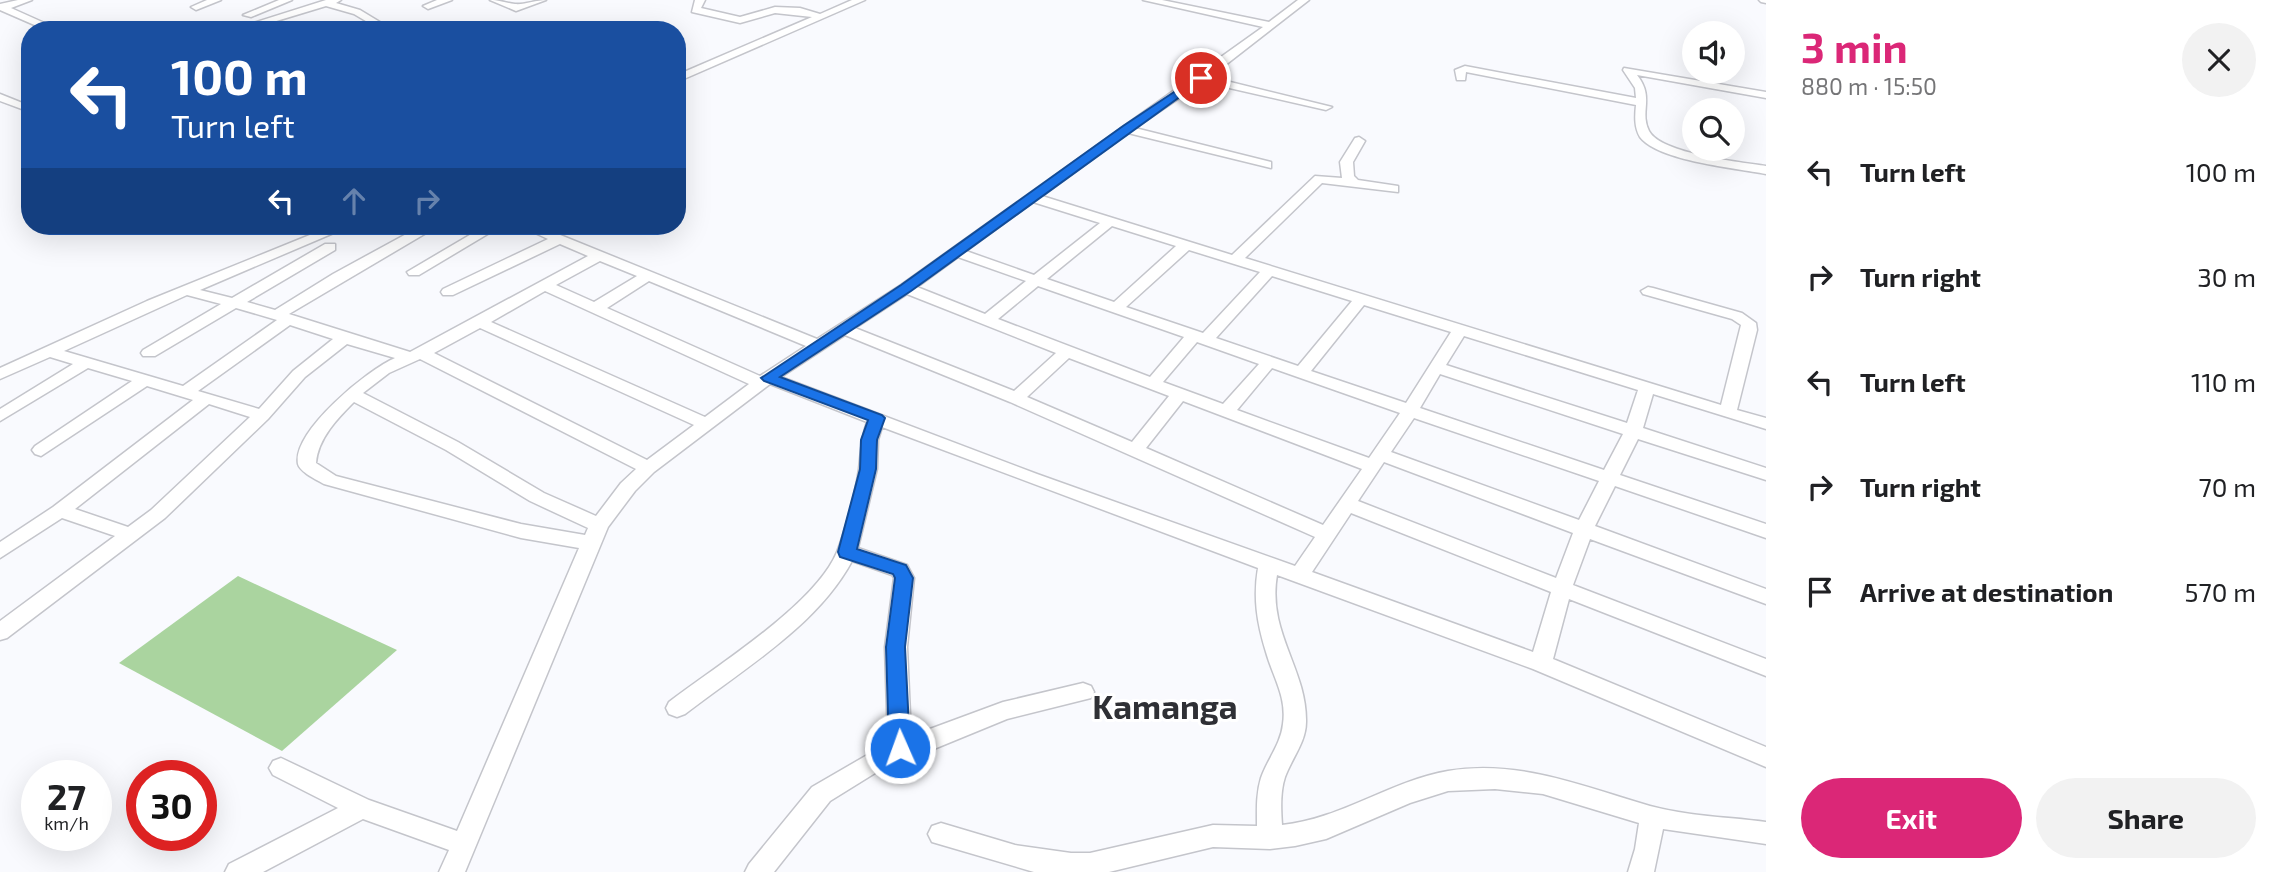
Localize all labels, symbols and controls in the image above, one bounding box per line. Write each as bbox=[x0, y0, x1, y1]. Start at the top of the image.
map controls bbox=[1682, 21, 1745, 161]
button: sound bbox=[1682, 21, 1745, 84]
text: 3 min bbox=[1801, 21, 1908, 71]
button: close bbox=[2182, 23, 2256, 97]
text: 100 m bbox=[171, 46, 308, 105]
pin bbox=[1171, 48, 1231, 108]
icon: left bbox=[56, 49, 147, 140]
icon: arrive bbox=[1182, 59, 1220, 97]
text: 880 m · 15:50 bbox=[1801, 72, 1937, 100]
button: search bbox=[1682, 98, 1745, 161]
text: Turn left bbox=[171, 106, 295, 144]
icon: left bbox=[1801, 153, 1839, 191]
text: Turn left bbox=[1860, 156, 1966, 187]
text: 100 m bbox=[2186, 156, 2256, 187]
icon: left bbox=[262, 182, 300, 220]
icon: ahead bbox=[335, 182, 373, 220]
icon: right bbox=[408, 182, 446, 220]
icon: right bbox=[1801, 258, 1839, 296]
text: Turn right bbox=[1860, 261, 1981, 292]
text: 30 m bbox=[2197, 261, 2256, 292]
icon: left bbox=[1801, 363, 1839, 401]
text: Turn left bbox=[1860, 366, 1966, 397]
text: 110 m bbox=[2191, 366, 2256, 397]
icon: right bbox=[1801, 468, 1839, 506]
text: Turn right bbox=[1860, 471, 1981, 502]
text: 70 m bbox=[2198, 471, 2256, 502]
icon: arrive bbox=[1801, 573, 1839, 611]
text: Arrive at destination bbox=[1860, 576, 2113, 607]
text: 570 m bbox=[2184, 576, 2256, 607]
district label: Kamanga bbox=[1092, 686, 1238, 726]
position arrow bbox=[863, 711, 937, 785]
speed limit sign: 30 bbox=[126, 760, 217, 851]
text: 27 bbox=[47, 775, 86, 817]
button: Exit bbox=[1801, 778, 2022, 858]
button: Share bbox=[2036, 778, 2256, 858]
text: km/h bbox=[44, 812, 89, 834]

